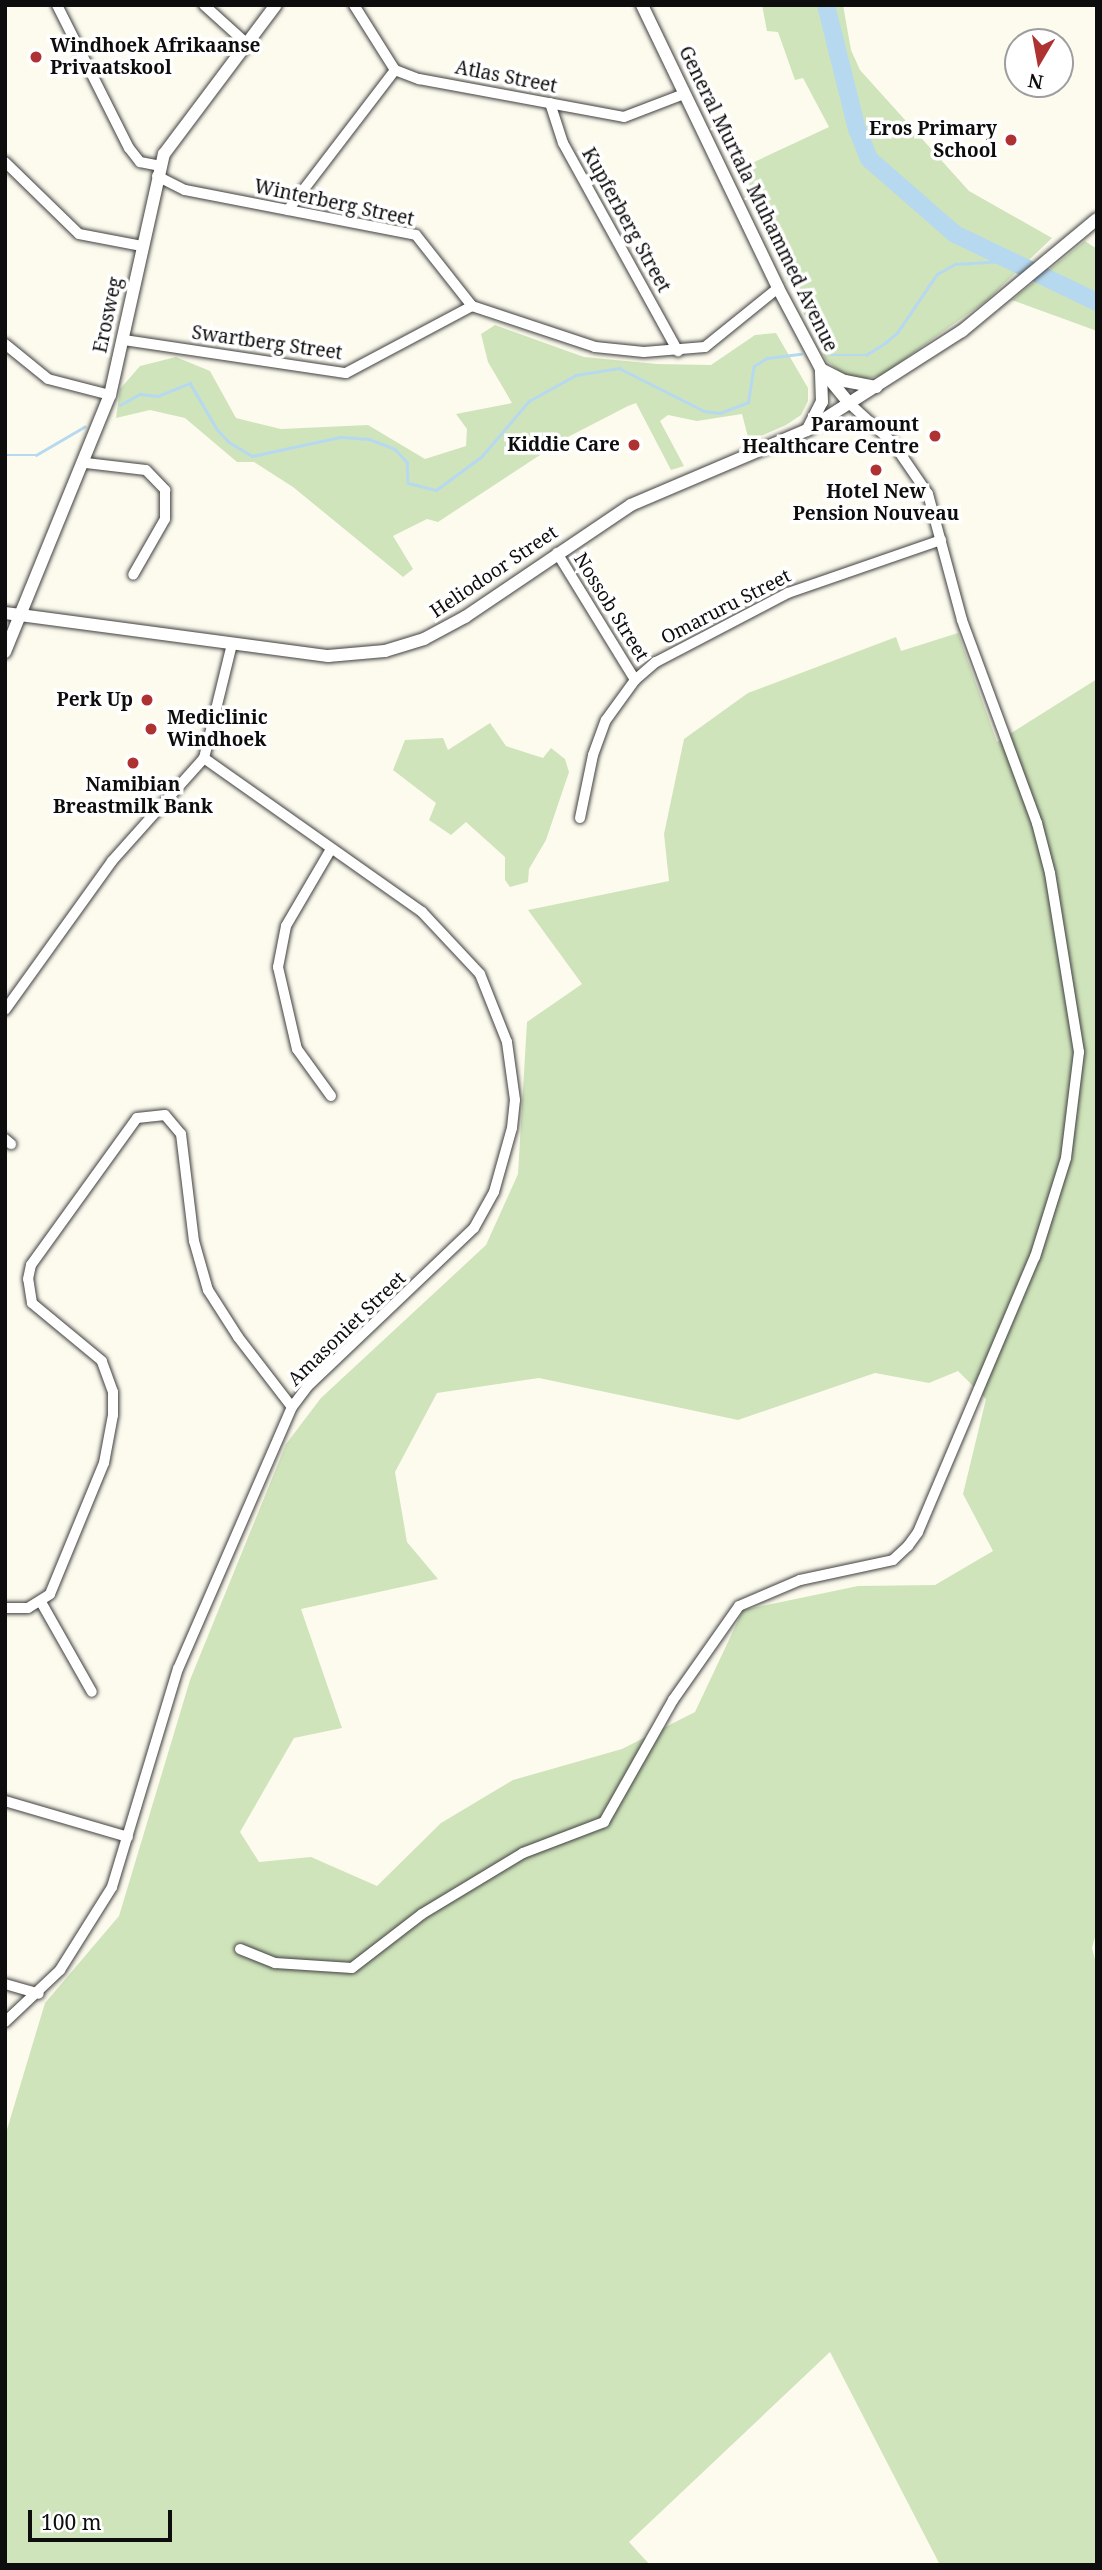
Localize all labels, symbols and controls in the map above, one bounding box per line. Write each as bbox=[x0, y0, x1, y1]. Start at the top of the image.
north arrow bbox=[1004, 28, 1074, 98]
place label: Windhoek Afrikaanse Privaatskool bbox=[50, 35, 260, 79]
street label: General Murtala Muhammed Avenue bbox=[674, 42, 842, 356]
marker: Windhoek Afrikaanse Privaatskool bbox=[28, 49, 44, 65]
street label: Atlas Street bbox=[453, 56, 559, 98]
text: N bbox=[1026, 68, 1045, 96]
place label: Eros Primary School bbox=[869, 118, 997, 162]
marker: Eros Primary School bbox=[1003, 132, 1019, 148]
street label: Kupferberg Street bbox=[577, 144, 675, 296]
street label: Winterberg Street bbox=[252, 175, 416, 231]
street label: Erosweg bbox=[89, 275, 127, 355]
street label: Swartberg Street bbox=[190, 321, 344, 365]
place label: Paramount Healthcare Centre bbox=[742, 414, 919, 458]
marker: Paramount Healthcare Centre bbox=[925, 426, 945, 446]
place label: Kiddie Care bbox=[507, 434, 620, 456]
marker: Kiddie Care bbox=[626, 437, 642, 453]
marker: Hotel New Pension Nouveau bbox=[868, 462, 884, 478]
place label: Hotel New Pension Nouveau bbox=[793, 481, 959, 525]
street label: Heliodoor Street bbox=[426, 521, 562, 623]
street label: Nossob Street bbox=[569, 549, 653, 665]
street label: Omaruru Street bbox=[657, 564, 795, 650]
place label: Perk Up bbox=[57, 689, 133, 711]
marker: Perk Up bbox=[139, 692, 155, 708]
place label: Mediclinic Windhoek bbox=[167, 707, 268, 751]
marker: Mediclinic Windhoek bbox=[141, 719, 161, 739]
marker: Namibian Breastmilk Bank bbox=[125, 755, 141, 771]
place label: Namibian Breastmilk Bank bbox=[53, 774, 213, 818]
street label: Amasoniet Street bbox=[283, 1267, 411, 1391]
scale bar bbox=[32, 2496, 175, 2540]
text: 100 m bbox=[41, 2508, 102, 2536]

